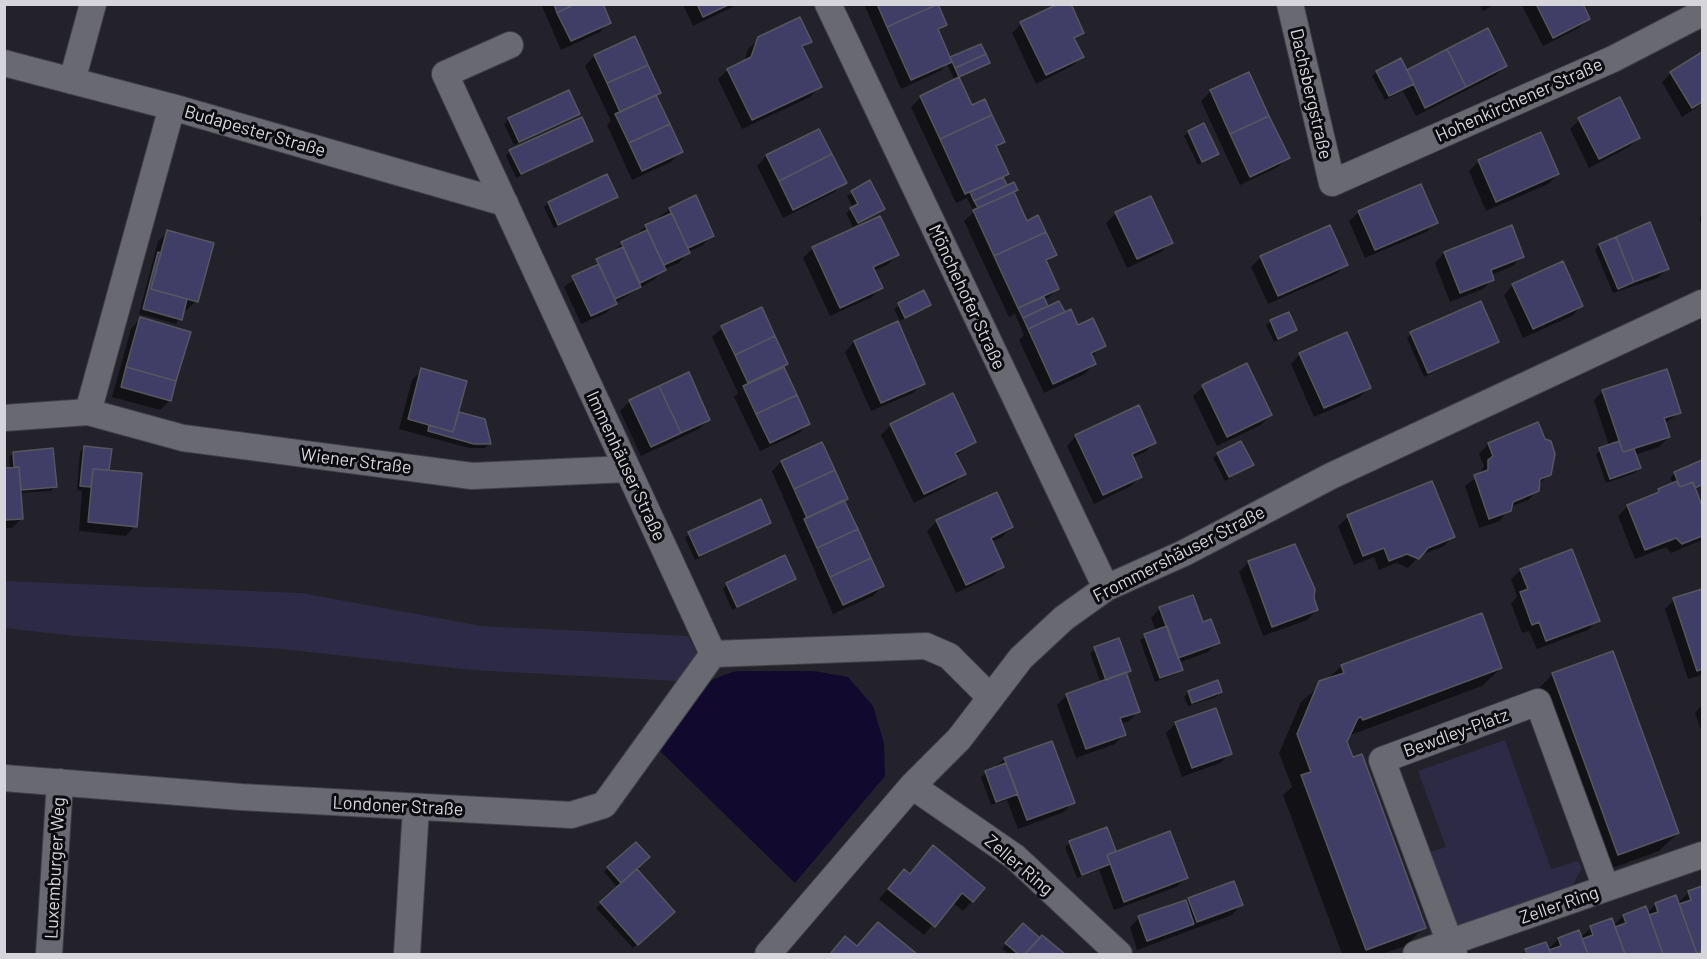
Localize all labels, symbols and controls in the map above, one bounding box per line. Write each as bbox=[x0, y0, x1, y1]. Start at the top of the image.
street label: Dachsbergstraße bbox=[1285, 26, 1337, 162]
street label: Hohenkirchener Straße bbox=[1432, 53, 1606, 147]
street label: Budapester Straße bbox=[182, 100, 328, 162]
street label: Mönchehofer Straße bbox=[924, 221, 1010, 373]
street label: Immenhäuser Straße bbox=[582, 388, 670, 544]
street label: Wiener Straße bbox=[299, 443, 413, 479]
street label: Frommershäuser Straße bbox=[1089, 501, 1269, 607]
street label: Bewdley-Platz bbox=[1401, 704, 1511, 762]
street label: Londoner Straße bbox=[332, 792, 464, 820]
street label: Luxemburger Weg bbox=[41, 797, 69, 939]
street label: Zeller Ring bbox=[980, 830, 1058, 900]
street label: Zeller Ring bbox=[1517, 881, 1601, 929]

